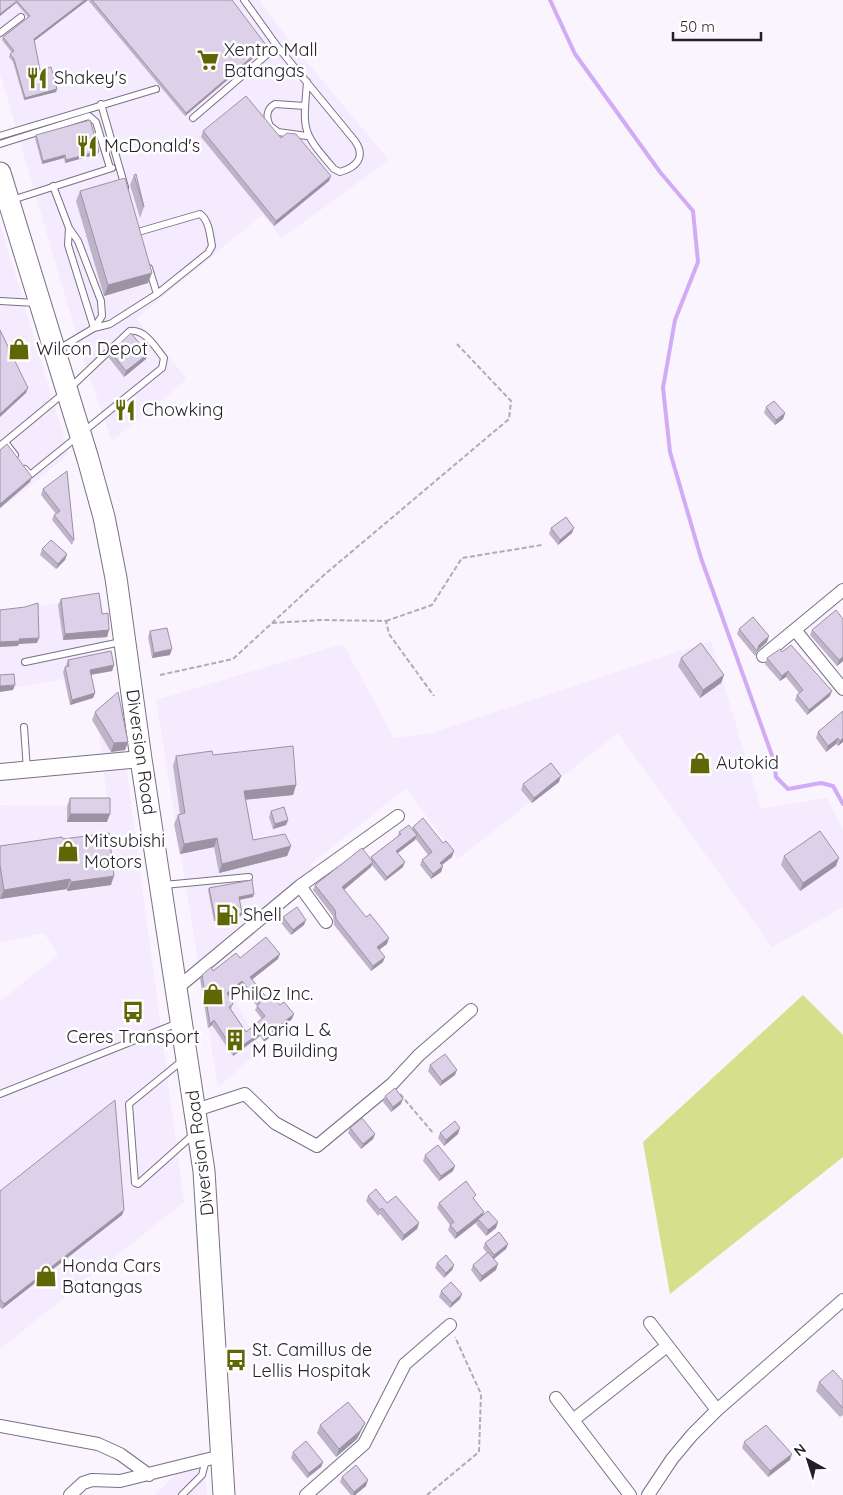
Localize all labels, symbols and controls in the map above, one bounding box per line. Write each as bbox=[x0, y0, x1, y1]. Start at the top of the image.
scale bar bbox=[673, 10, 760, 42]
text: 50 m bbox=[680, 17, 715, 36]
place label: Xentro Mall Batangas bbox=[224, 38, 318, 82]
supermarket icon: Xentro Mall Batangas bbox=[195, 47, 221, 73]
restaurant icon: Shakey's bbox=[24, 65, 50, 91]
place label: Shakey's bbox=[54, 66, 127, 89]
restaurant icon: McDonald's bbox=[74, 133, 100, 159]
place label: McDonald's bbox=[104, 134, 200, 157]
shop icon: Wilcon Depot bbox=[6, 336, 32, 362]
place label: Wilcon Depot bbox=[36, 337, 148, 360]
restaurant icon: Chowking bbox=[112, 397, 138, 423]
place label: Chowking bbox=[142, 398, 224, 421]
street label: Diversion Road bbox=[121, 688, 162, 816]
shop icon: Autokid bbox=[687, 750, 713, 776]
place label: Autokid bbox=[716, 751, 779, 774]
place label: Mitsubishi Motors bbox=[84, 829, 165, 873]
shop icon: Mitsubishi Motors bbox=[55, 838, 81, 864]
fuel station icon: Shell bbox=[214, 902, 240, 928]
place label: Shell bbox=[243, 903, 282, 926]
shop icon: PhilOz Inc. bbox=[200, 981, 226, 1007]
place label: PhilOz Inc. bbox=[230, 982, 313, 1005]
bus stop icon: Ceres Transport bbox=[120, 999, 146, 1025]
place label: Maria L & M Building bbox=[252, 1018, 338, 1062]
place label: Ceres Transport bbox=[66, 1025, 200, 1048]
building icon: Maria L & M Building bbox=[222, 1027, 248, 1053]
street label: Diversion Road bbox=[180, 1089, 219, 1217]
place label: Honda Cars Batangas bbox=[62, 1254, 161, 1298]
shop icon: Honda Cars Batangas bbox=[33, 1263, 59, 1289]
place label: St. Camillus de Lellis Hospitak bbox=[252, 1338, 372, 1382]
bus stop icon: St. Camillus de Lellis Hospitak bbox=[223, 1347, 249, 1373]
north arrow bbox=[783, 1435, 833, 1485]
text: N bbox=[790, 1440, 809, 1460]

